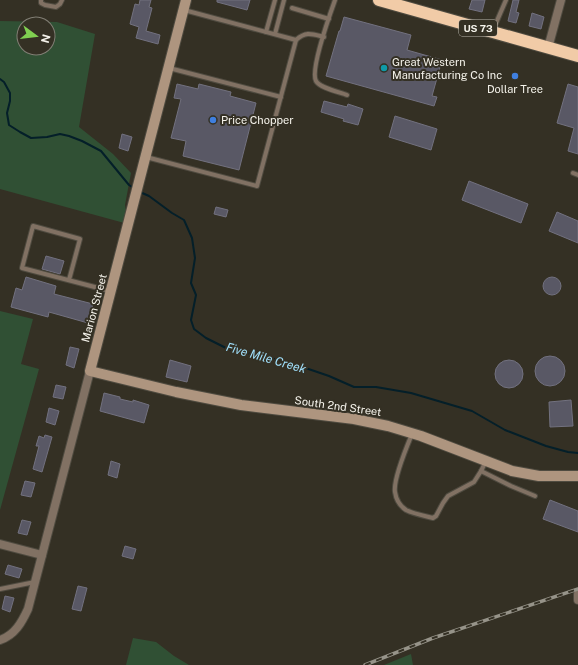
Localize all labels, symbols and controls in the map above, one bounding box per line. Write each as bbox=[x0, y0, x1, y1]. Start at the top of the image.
north arrow bbox=[16, 16, 56, 56]
road number: US 73 bbox=[459, 20, 497, 36]
text: N bbox=[39, 33, 53, 44]
place label: Great Western Manufacturing Co Inc bbox=[392, 56, 502, 81]
marker: Great Western Manufacturing Co Inc bbox=[379, 63, 389, 73]
marker: Dollar Tree bbox=[510, 71, 520, 81]
place label: Dollar Tree bbox=[487, 83, 543, 95]
place label: Price Chopper bbox=[221, 114, 294, 126]
marker: Price Chopper bbox=[208, 115, 218, 125]
street label: Marion Street bbox=[79, 273, 109, 343]
water label: Five Mile Creek bbox=[224, 340, 308, 376]
street label: South 2nd Street bbox=[294, 394, 382, 418]

